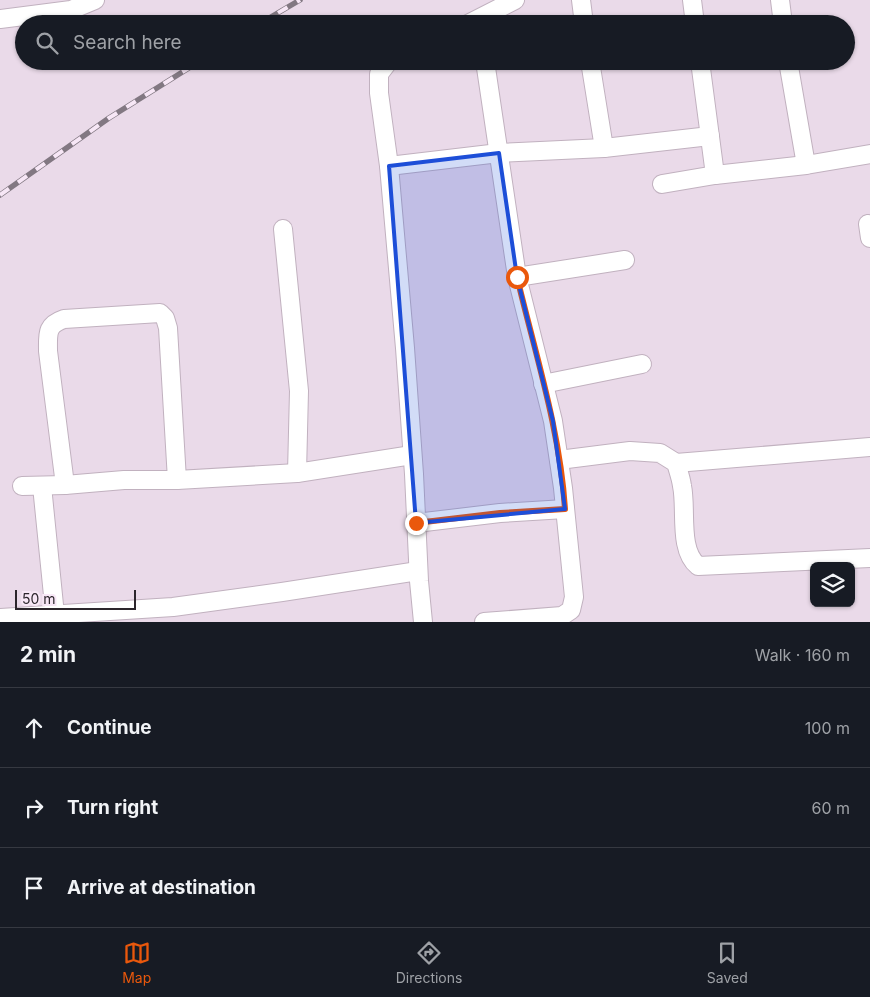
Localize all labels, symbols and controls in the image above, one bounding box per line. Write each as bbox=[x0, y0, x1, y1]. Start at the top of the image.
search box bbox=[15, 15, 855, 70]
icon: search bbox=[33, 29, 61, 57]
text: Search here bbox=[73, 31, 182, 54]
route start bbox=[506, 266, 529, 289]
route end bbox=[405, 512, 428, 535]
map controls bbox=[810, 562, 855, 607]
button: layers bbox=[810, 562, 855, 607]
scale bar bbox=[15, 587, 136, 610]
text: 50 m bbox=[22, 590, 56, 607]
text: 2 min bbox=[20, 642, 76, 667]
text: Walk · 160 m bbox=[755, 645, 850, 665]
icon: ahead bbox=[20, 714, 48, 742]
text: Continue bbox=[67, 716, 152, 739]
text: 100 m bbox=[805, 718, 850, 738]
icon: right bbox=[20, 794, 48, 822]
text: Turn right bbox=[67, 796, 158, 819]
text: 60 m bbox=[811, 798, 850, 818]
icon: arrive bbox=[20, 874, 48, 902]
text: Arrive at destination bbox=[67, 876, 256, 899]
tab: Map bbox=[122, 939, 151, 986]
tab: Directions bbox=[396, 939, 462, 986]
tab: Saved bbox=[707, 939, 748, 986]

